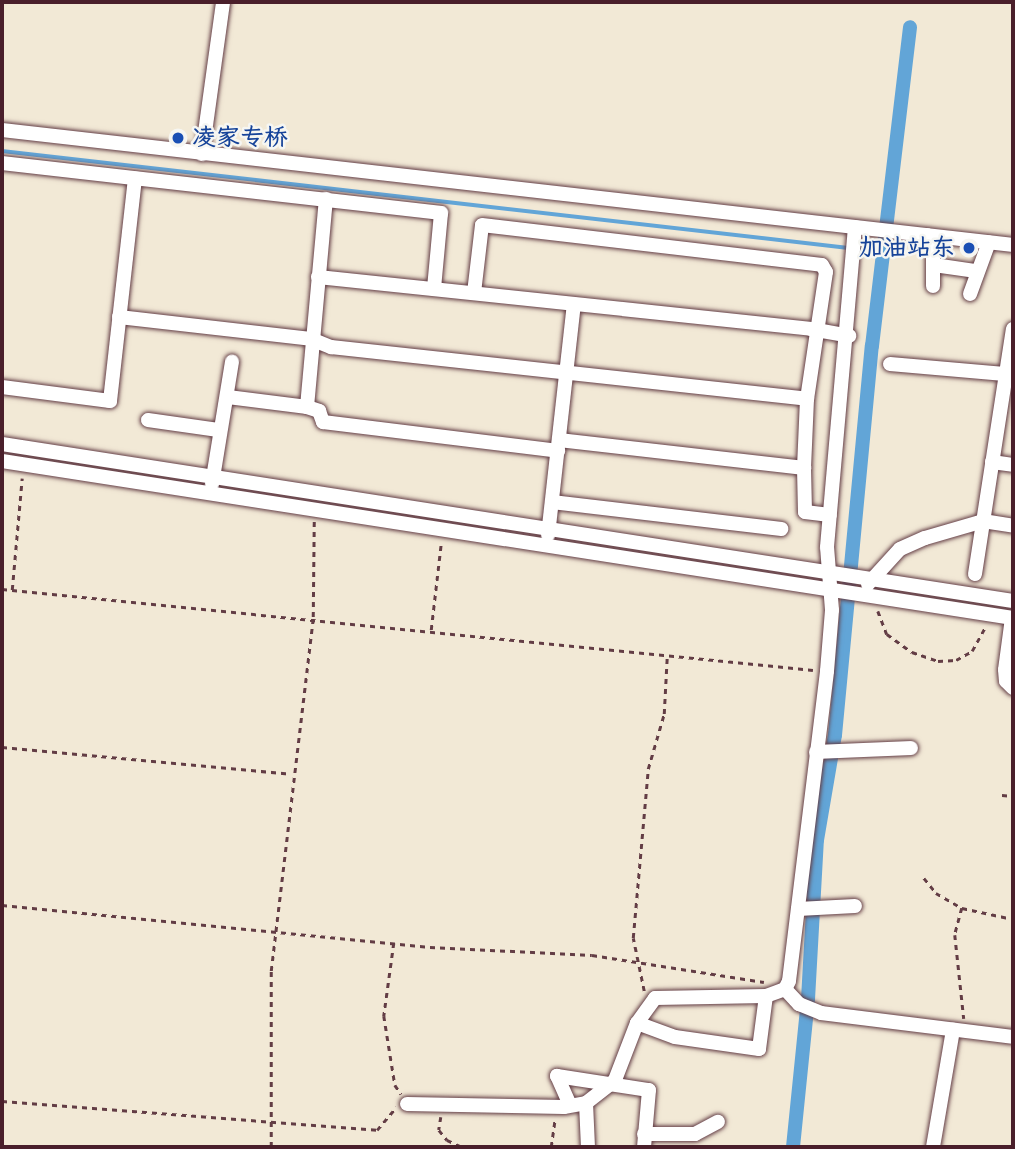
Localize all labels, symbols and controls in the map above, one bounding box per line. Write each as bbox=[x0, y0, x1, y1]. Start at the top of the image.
place label: 凌家专桥 bbox=[192, 124, 288, 152]
marker: 凌家专桥 bbox=[170, 130, 186, 146]
place label: 加油站东 bbox=[859, 234, 955, 262]
marker: 加油站东 bbox=[961, 240, 977, 256]

